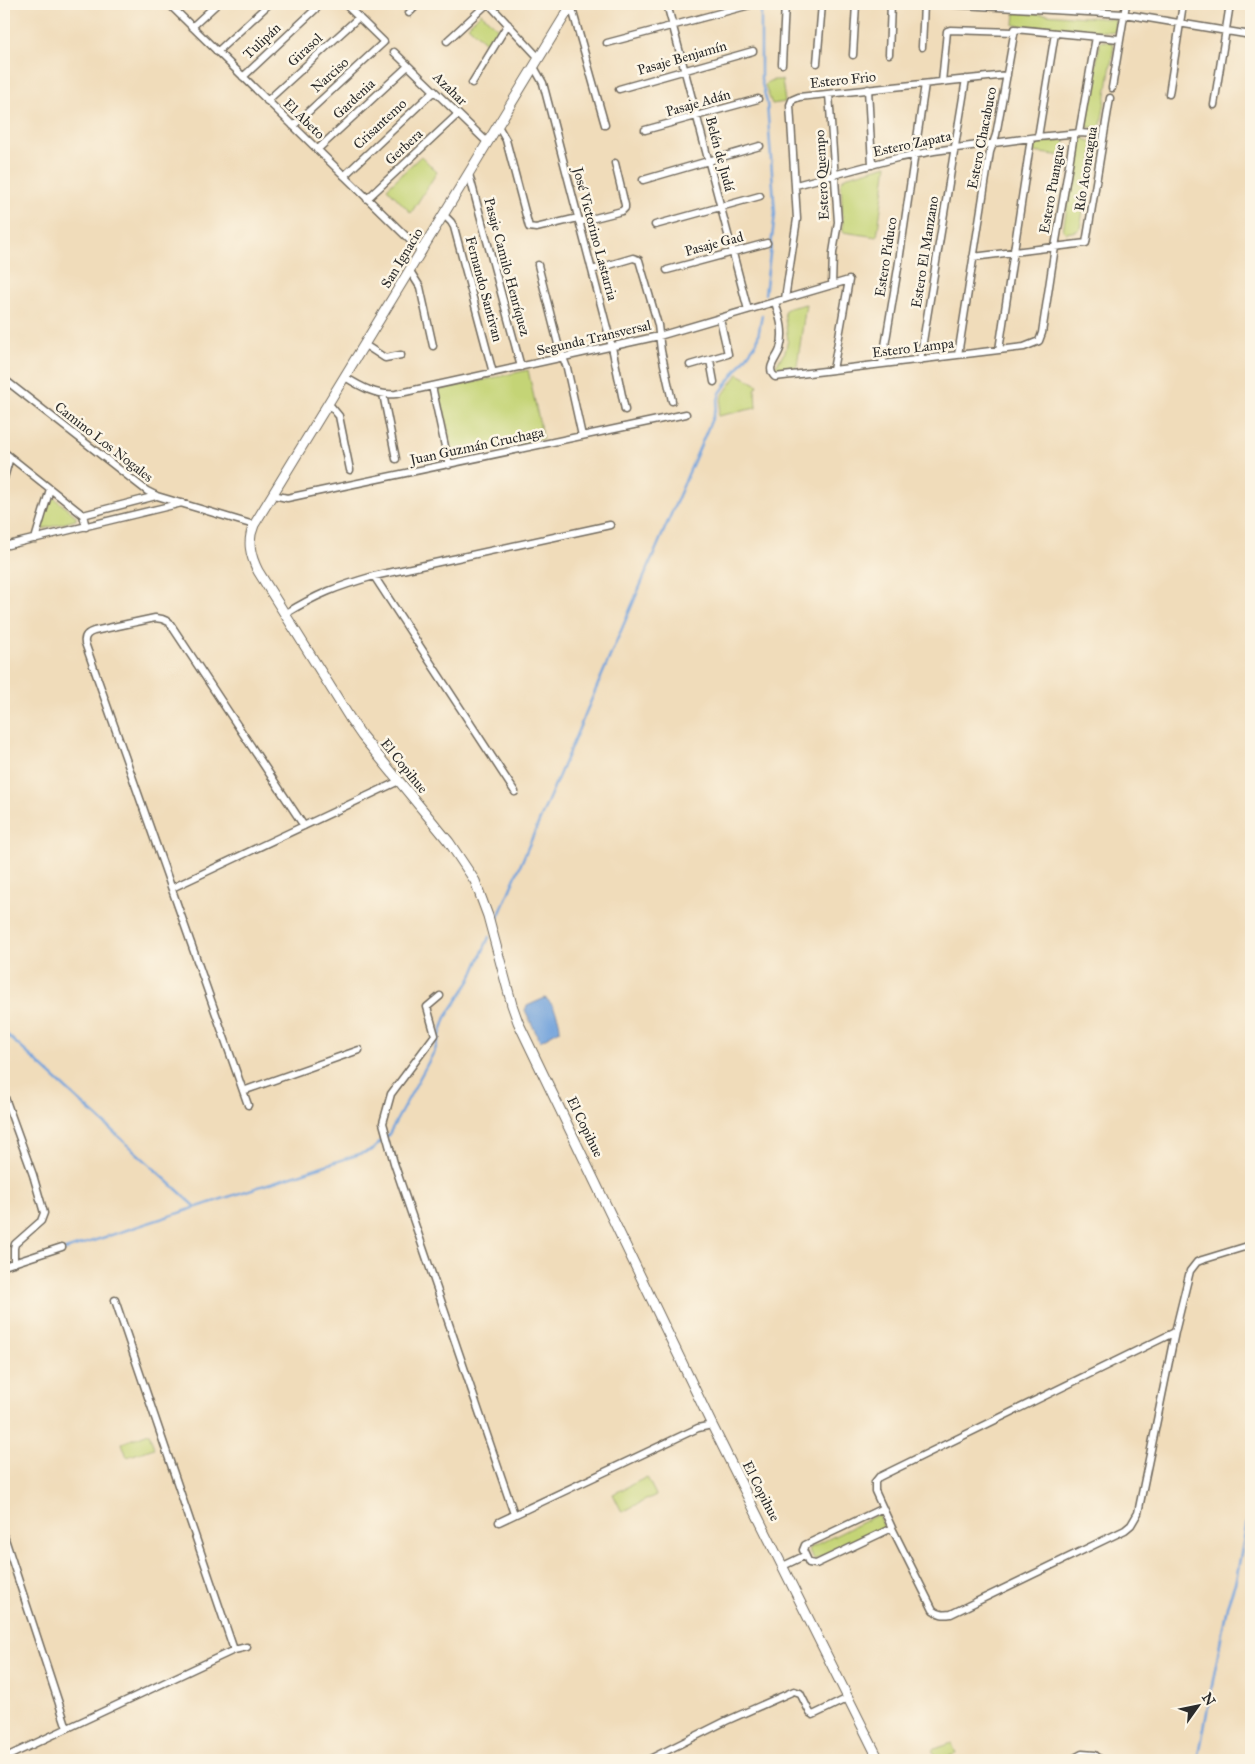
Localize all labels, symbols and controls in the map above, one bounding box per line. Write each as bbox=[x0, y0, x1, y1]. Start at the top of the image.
street label: Tulipán bbox=[240, 19, 285, 63]
street label: Girasol bbox=[284, 30, 326, 70]
street label: Pasaje Benjamín bbox=[635, 37, 729, 79]
street label: Narciso bbox=[308, 54, 352, 96]
street label: Azahar bbox=[429, 68, 471, 110]
street label: Estero Frio bbox=[809, 68, 877, 92]
street label: Gardenia bbox=[329, 75, 379, 123]
street label: Pasaje Adán bbox=[664, 86, 733, 120]
street label: Estero Chacabuco bbox=[964, 86, 1000, 190]
street label: El Abeto bbox=[280, 95, 328, 143]
street label: Crisantemo bbox=[350, 95, 410, 153]
street label: Belén de Judá bbox=[701, 115, 738, 194]
street label: Gerbera bbox=[382, 125, 426, 169]
street label: Río Aconcagua bbox=[1071, 125, 1101, 213]
street label: Estero Zapata bbox=[871, 127, 953, 161]
street label: Estero Quempo bbox=[811, 129, 833, 221]
street label: Estero Puangue bbox=[1036, 143, 1068, 235]
street label: José Victorino Lastarria bbox=[568, 164, 621, 303]
street label: Estero El Manzano bbox=[908, 195, 942, 309]
street label: Pasaje Camilo Henríquez bbox=[479, 196, 534, 339]
street label: Estero Piduco bbox=[871, 216, 901, 298]
street label: San Ignacio bbox=[377, 225, 427, 291]
street label: Pasaje Gad bbox=[683, 228, 745, 260]
street label: Fernando Santivan bbox=[462, 234, 506, 344]
street label: Segunda Transversal bbox=[535, 317, 653, 359]
street label: Estero Lampa bbox=[871, 335, 955, 361]
street label: Camino Los Nogales bbox=[51, 398, 157, 486]
street label: Juan Guzmán Cruchaga bbox=[407, 424, 546, 470]
street label: El Copihue bbox=[377, 735, 431, 797]
street label: El Copihue bbox=[563, 1094, 607, 1160]
street label: El Copihue bbox=[739, 1458, 783, 1524]
north arrow bbox=[1172, 1682, 1222, 1732]
text: N bbox=[1198, 1690, 1219, 1709]

